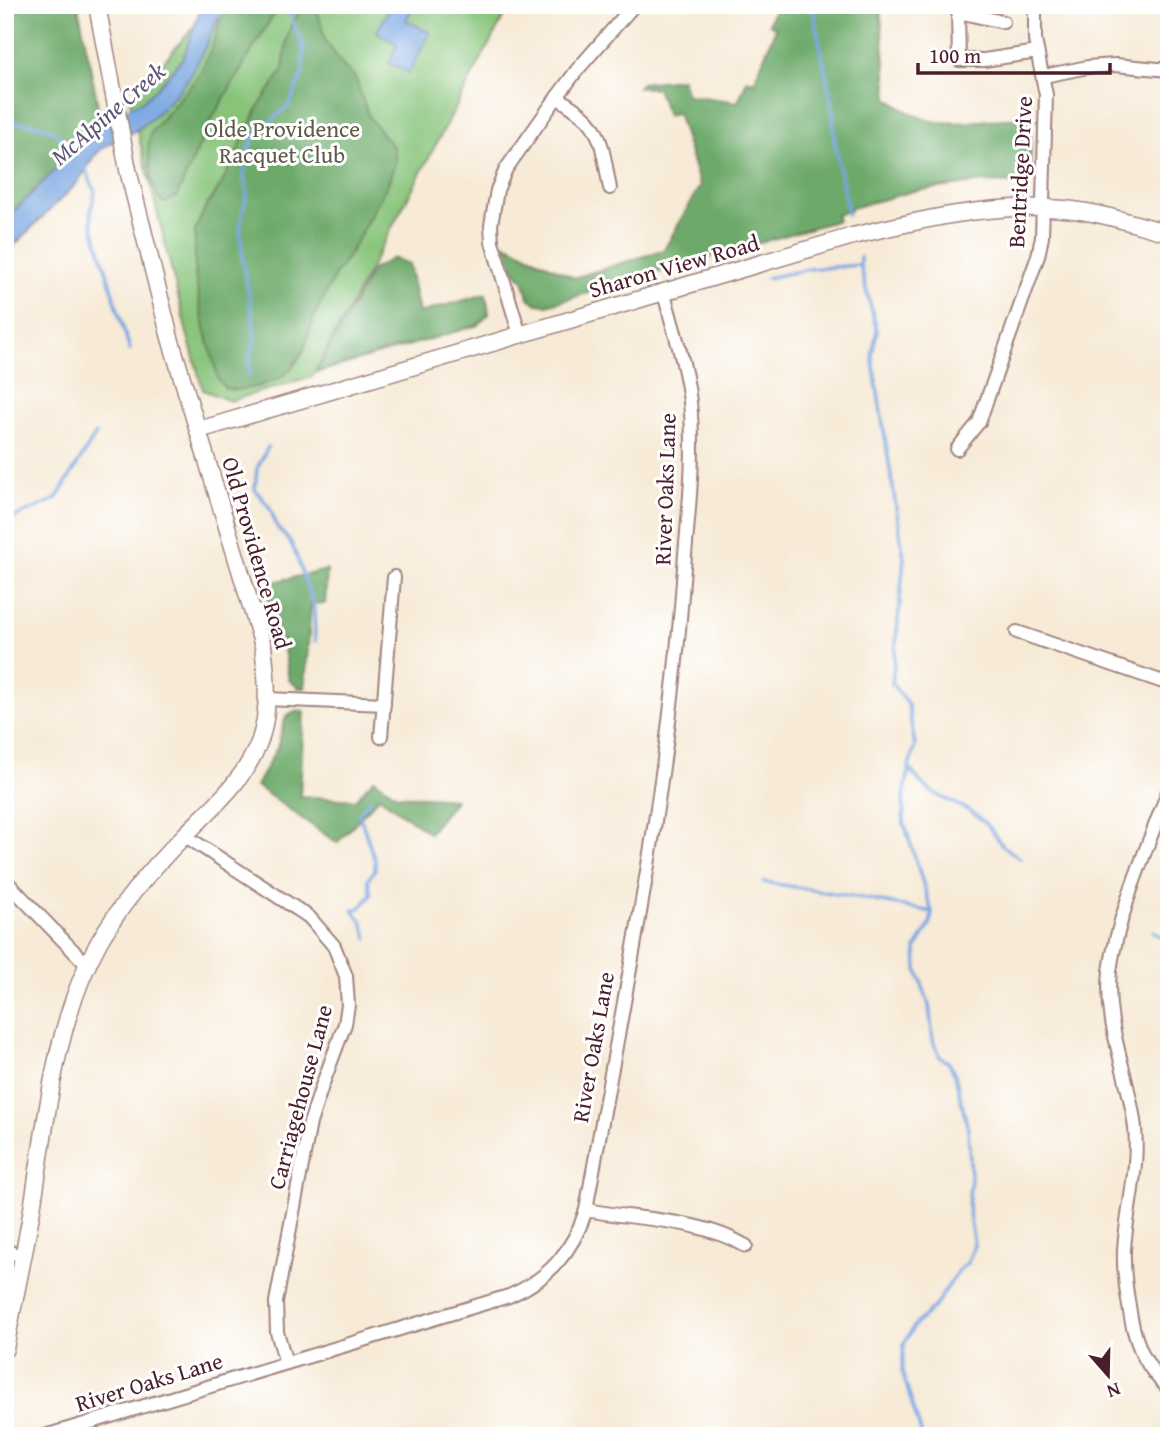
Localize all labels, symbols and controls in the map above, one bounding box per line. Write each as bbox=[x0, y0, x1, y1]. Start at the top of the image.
scale bar bbox=[918, 32, 1111, 76]
text: 100 m bbox=[929, 40, 981, 71]
water label: McAlpine Creek bbox=[43, 54, 173, 173]
street label: Bentridge Drive bbox=[999, 95, 1040, 249]
park label: Olde Providence Racquet Club bbox=[204, 112, 360, 171]
street label: Sharon View Road bbox=[585, 225, 764, 306]
street label: River Oaks Lane bbox=[645, 412, 684, 566]
street label: Old Providence Road bbox=[214, 453, 301, 654]
street label: River Oaks Lane bbox=[563, 969, 622, 1125]
street label: Carriagehouse Lane bbox=[259, 1001, 340, 1193]
north arrow bbox=[1072, 1340, 1142, 1410]
street label: River Oaks Lane bbox=[71, 1343, 227, 1420]
text: N bbox=[1103, 1376, 1125, 1406]

